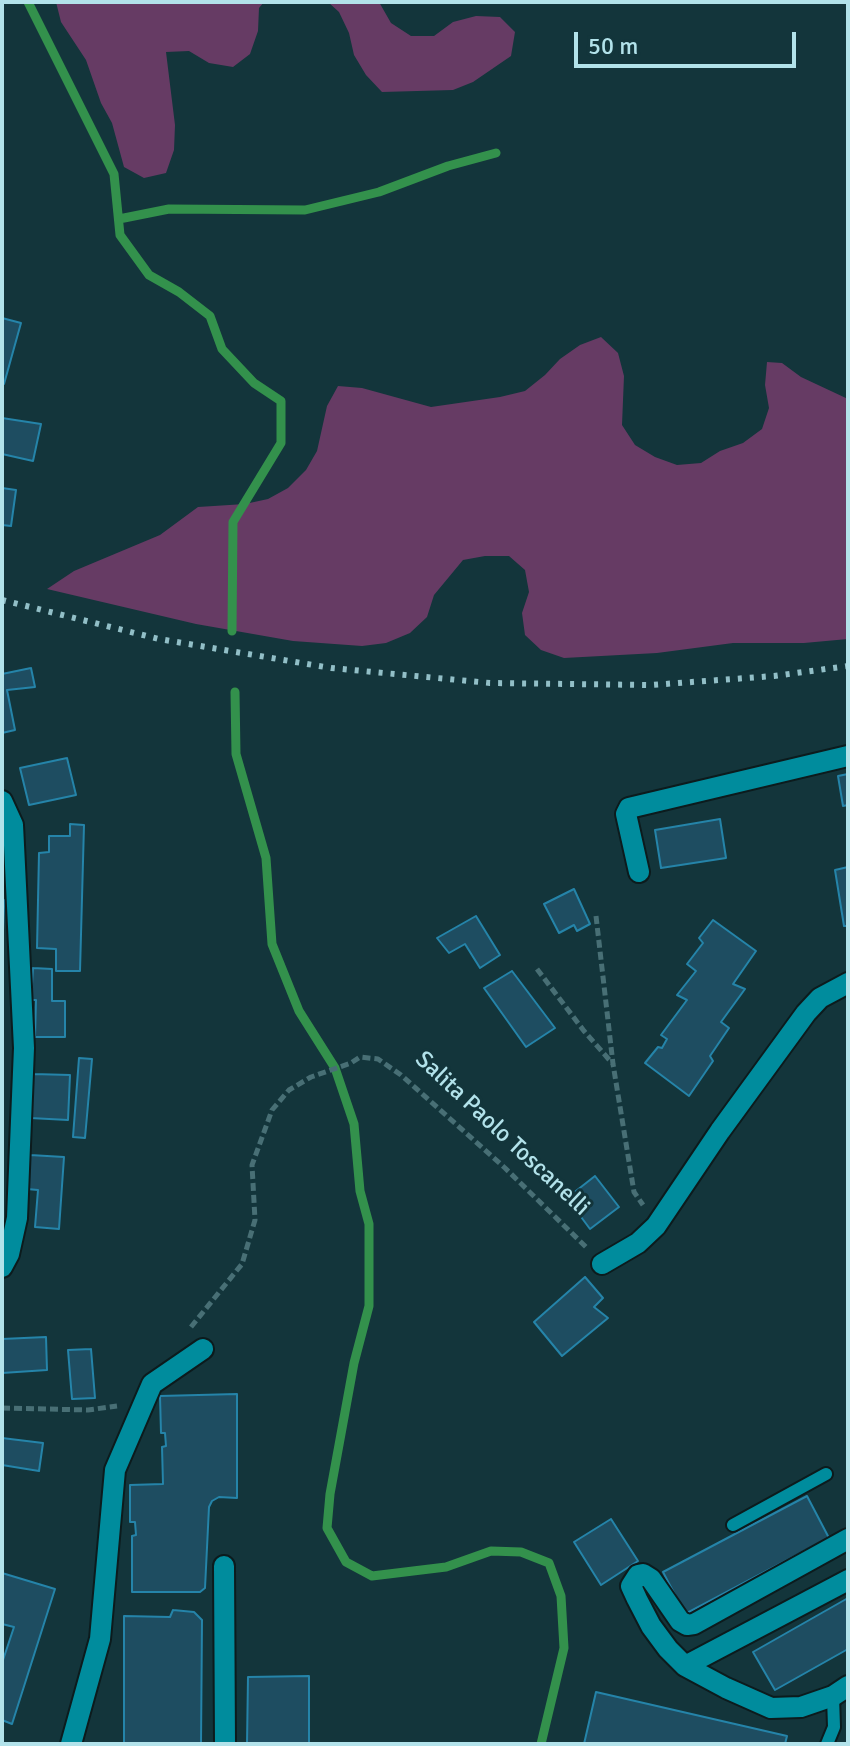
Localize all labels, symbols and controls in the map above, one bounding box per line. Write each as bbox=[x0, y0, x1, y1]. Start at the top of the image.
scale bar bbox=[578, 16, 800, 66]
text: 50 m bbox=[588, 31, 638, 61]
street label: Salita Paolo Toscanelli bbox=[409, 1046, 595, 1222]

